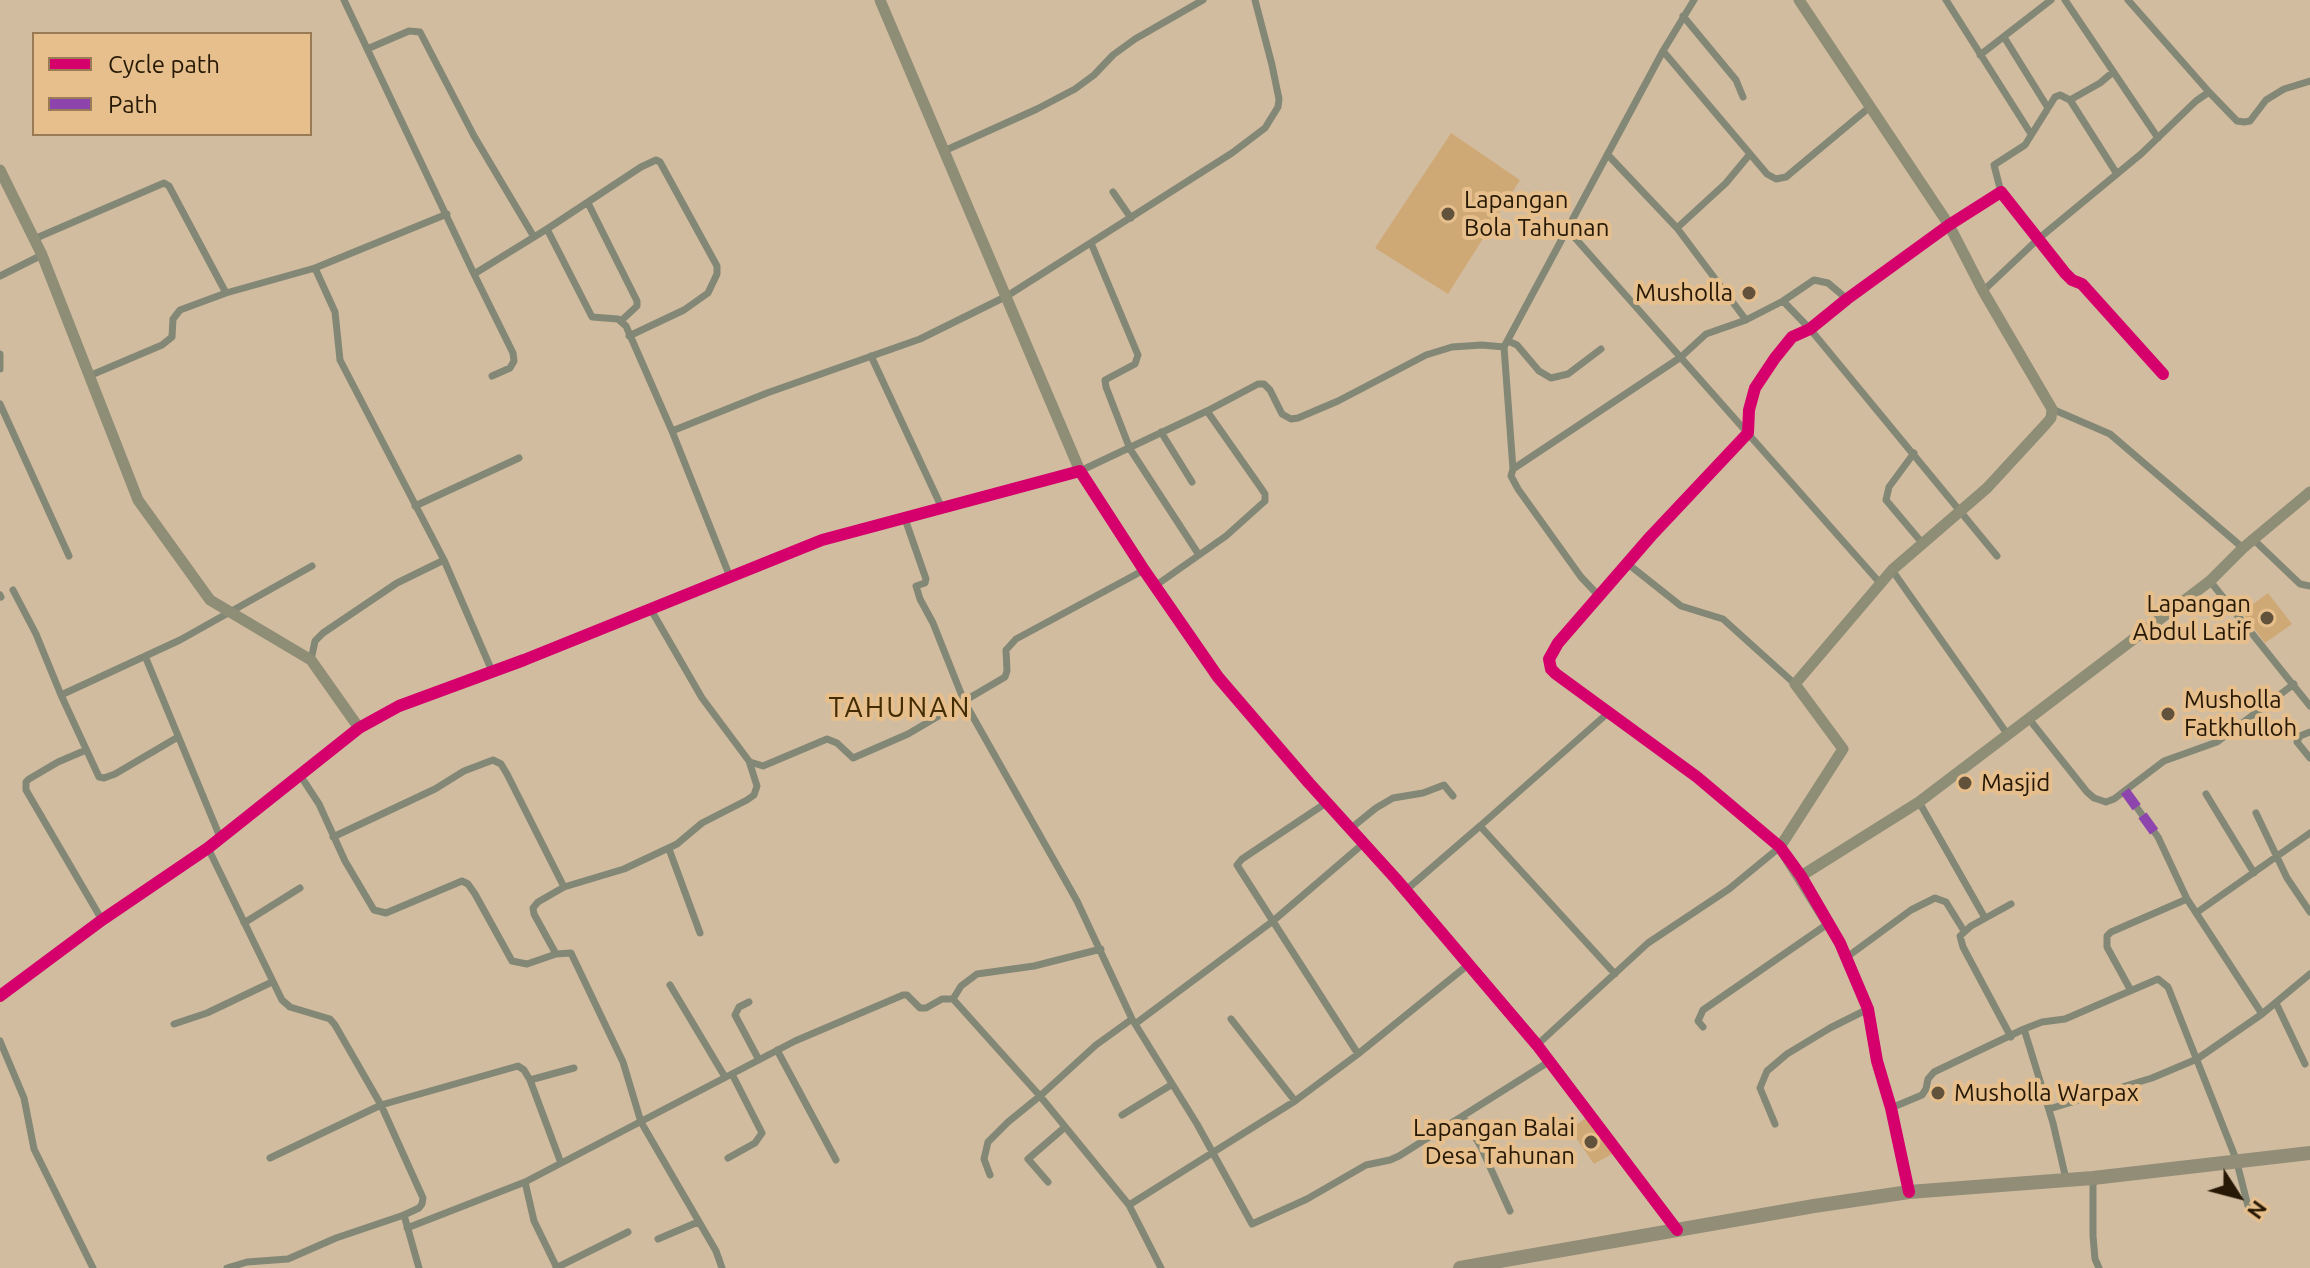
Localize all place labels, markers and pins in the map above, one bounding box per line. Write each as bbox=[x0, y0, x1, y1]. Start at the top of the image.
place label: Lapangan Bola Tahunan bbox=[1464, 186, 1609, 242]
marker: Lapangan Bola Tahunan bbox=[1439, 205, 1457, 223]
place label: Musholla bbox=[1635, 279, 1733, 307]
marker: Musholla bbox=[1740, 284, 1758, 302]
place label: Lapangan Abdul Latif bbox=[2133, 590, 2251, 646]
marker: Lapangan Abdul Latif bbox=[2258, 609, 2276, 627]
place label: Musholla Fatkhulloh bbox=[2184, 686, 2297, 742]
marker: Musholla Fatkhulloh bbox=[2159, 705, 2177, 723]
place label: Masjid bbox=[1981, 769, 2050, 797]
marker: Masjid bbox=[1956, 774, 1974, 792]
place label: Musholla Warpax bbox=[1954, 1079, 2139, 1107]
marker: Musholla Warpax bbox=[1929, 1084, 1947, 1102]
place label: Lapangan Balai Desa Tahunan bbox=[1413, 1114, 1575, 1170]
marker: Lapangan Balai Desa Tahunan bbox=[1582, 1133, 1600, 1151]

